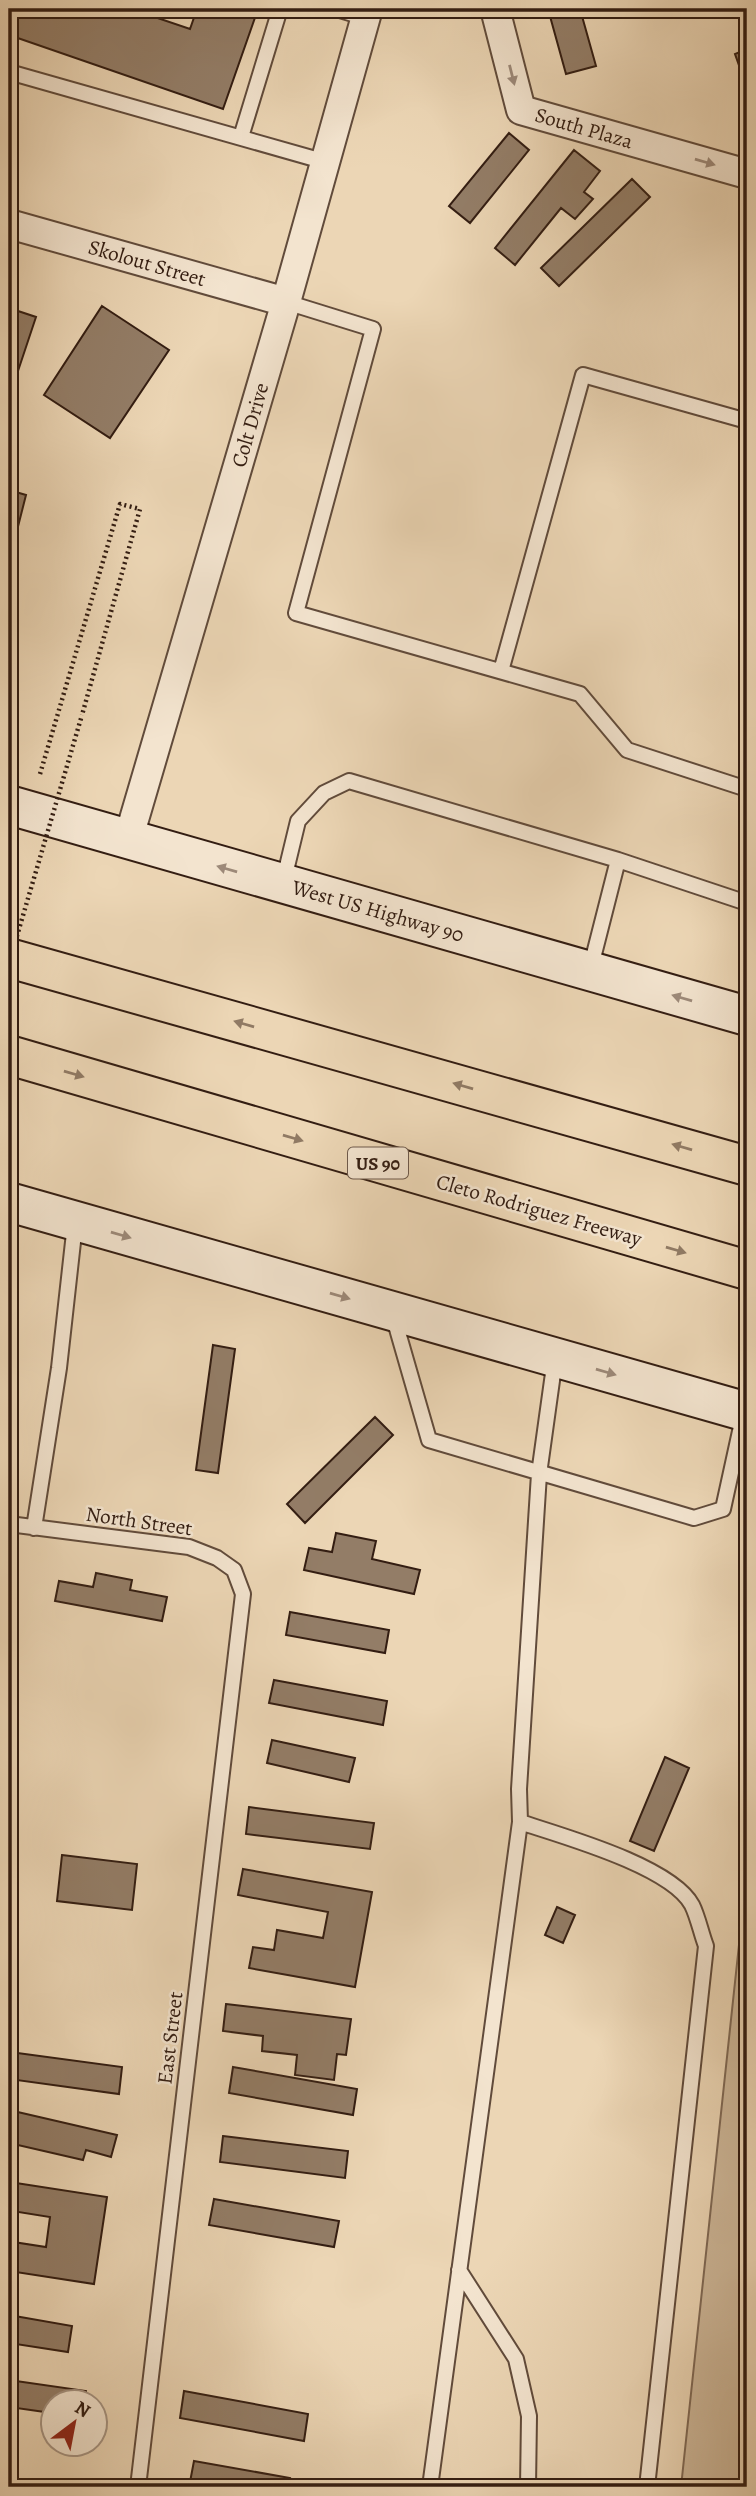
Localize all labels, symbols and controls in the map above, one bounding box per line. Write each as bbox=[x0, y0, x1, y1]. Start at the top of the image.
one-way arrow bbox=[507, 64, 518, 86]
street label: South Plaza bbox=[532, 101, 636, 155]
one-way arrow bbox=[695, 158, 716, 168]
street label: Skolout Street bbox=[85, 233, 209, 293]
street label: Colt Drive bbox=[225, 380, 275, 470]
one-way arrow bbox=[216, 863, 237, 873]
street label: West US Highway 90 bbox=[288, 873, 467, 949]
one-way arrow bbox=[671, 992, 692, 1002]
one-way arrow bbox=[232, 1018, 254, 1029]
one-way arrow bbox=[64, 1070, 85, 1080]
one-way arrow bbox=[452, 1080, 473, 1090]
one-way arrow bbox=[282, 1133, 303, 1143]
one-way arrow bbox=[671, 1142, 692, 1152]
road number: US 90 bbox=[348, 1148, 408, 1178]
street label: Cleto Rodriguez Freeway bbox=[433, 1167, 646, 1253]
one-way arrow bbox=[111, 1230, 132, 1240]
one-way arrow bbox=[665, 1245, 686, 1255]
one-way arrow bbox=[330, 1292, 351, 1302]
one-way arrow bbox=[596, 1367, 617, 1377]
street label: North Street bbox=[84, 1500, 194, 1542]
street label: East Street bbox=[150, 1990, 190, 2086]
north arrow bbox=[38, 2388, 108, 2458]
text: N bbox=[70, 2395, 95, 2424]

